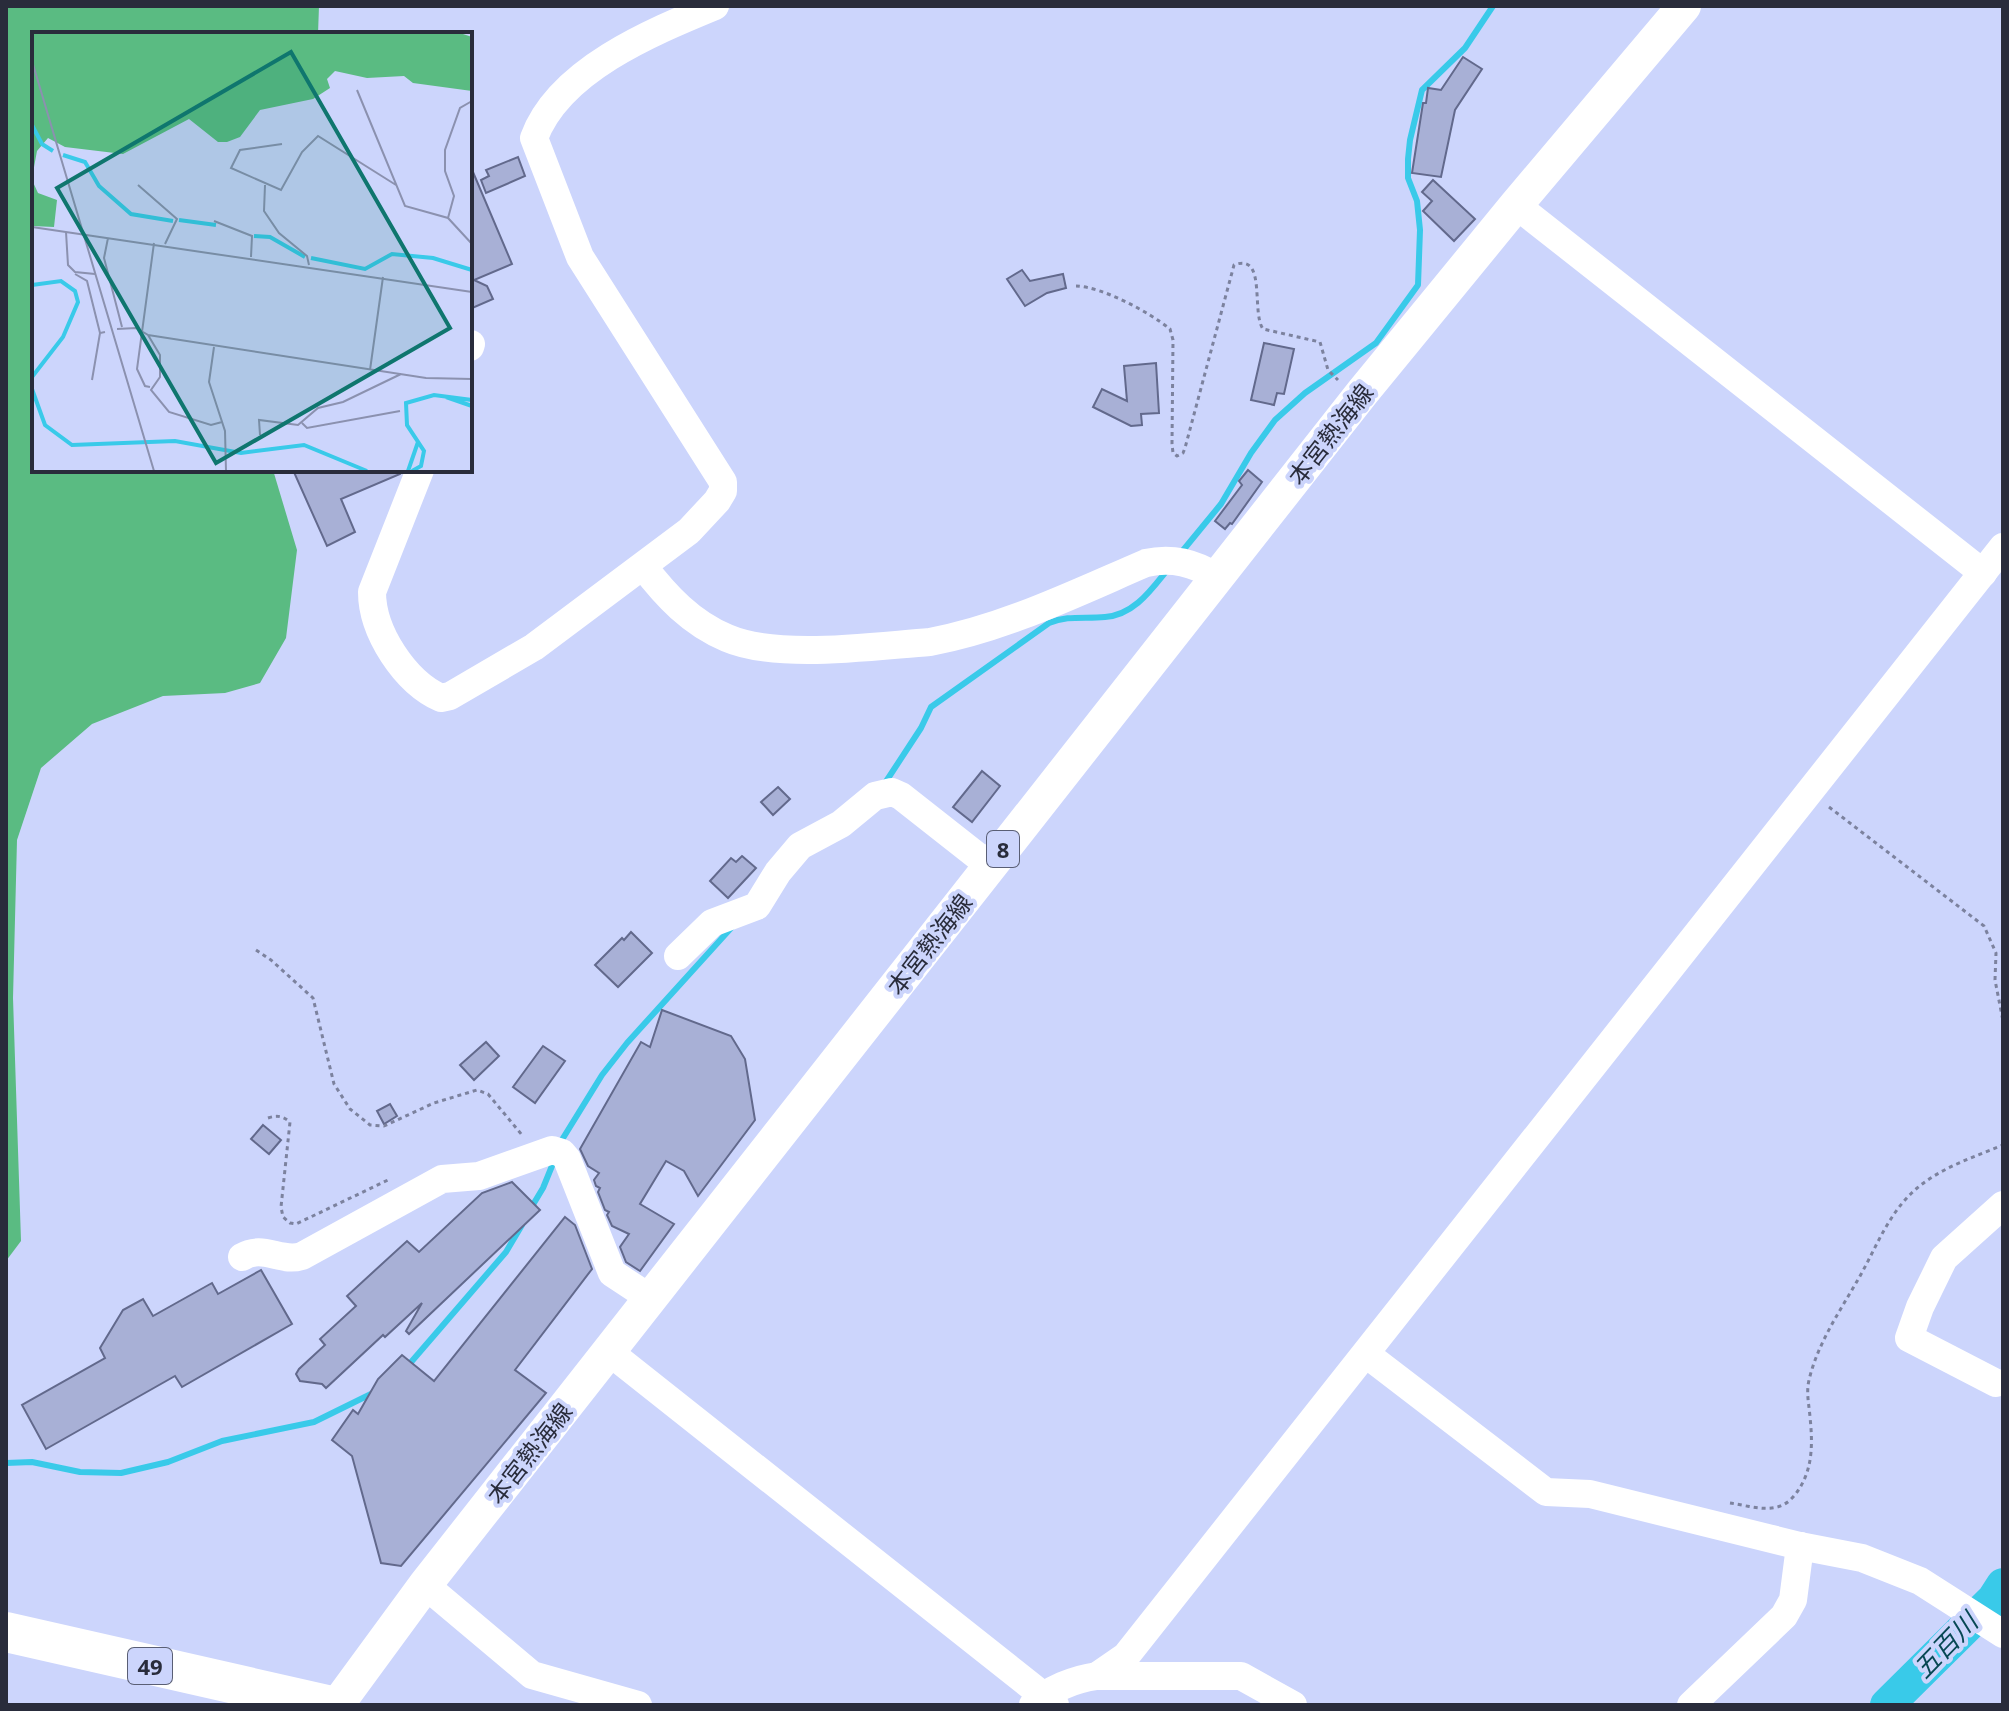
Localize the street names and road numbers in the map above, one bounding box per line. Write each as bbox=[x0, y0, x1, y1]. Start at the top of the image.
street label: 本宮熱海線 bbox=[1280, 377, 1380, 491]
road number: 8 bbox=[987, 831, 1019, 867]
street label: 本宮熱海線 bbox=[879, 887, 979, 1001]
street label: 本宮熱海線 bbox=[479, 1396, 579, 1510]
road number: 49 bbox=[128, 1648, 172, 1684]

